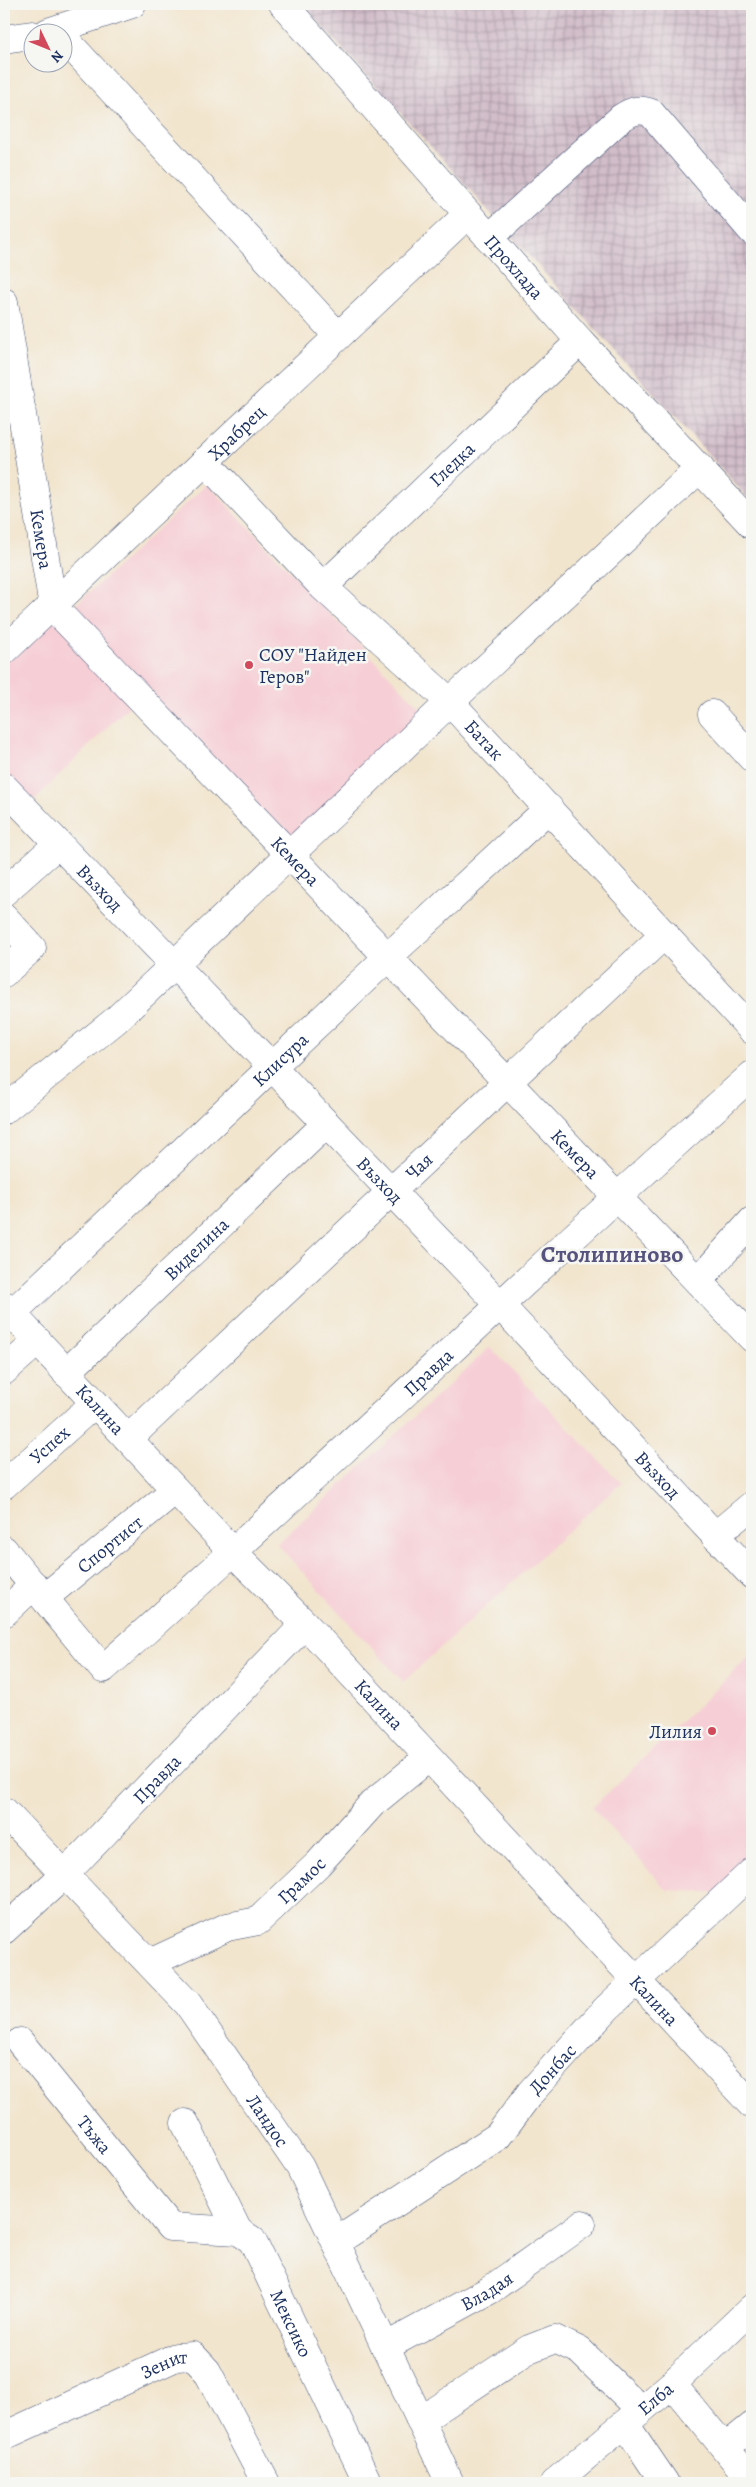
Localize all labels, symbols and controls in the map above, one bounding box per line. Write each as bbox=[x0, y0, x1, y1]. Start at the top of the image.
north arrow bbox=[22, 22, 72, 72]
text: N bbox=[47, 46, 68, 67]
street label: Прохлада bbox=[478, 229, 549, 305]
street label: Храбрец bbox=[202, 400, 271, 467]
street label: Гледка bbox=[424, 436, 481, 493]
street label: Кемера bbox=[23, 507, 59, 571]
place label: СОУ "Найден Геров" bbox=[259, 642, 367, 690]
marker: СОУ "Найден Геров" bbox=[243, 659, 255, 671]
street label: Батак bbox=[458, 714, 509, 766]
street label: Кемера bbox=[265, 831, 325, 892]
street label: Възход bbox=[70, 859, 128, 918]
street label: Клисура bbox=[247, 1027, 315, 1093]
street label: Кемера bbox=[545, 1123, 605, 1185]
street label: Чая bbox=[400, 1147, 439, 1186]
street label: Възход bbox=[351, 1151, 409, 1210]
street label: Виделина bbox=[159, 1212, 235, 1287]
district label: Столипиново bbox=[541, 1238, 683, 1270]
street label: Правда bbox=[398, 1343, 459, 1402]
street label: Калина bbox=[70, 1379, 130, 1441]
street label: Успех bbox=[24, 1419, 76, 1470]
street label: Възход bbox=[629, 1446, 686, 1505]
street label: Спортист bbox=[72, 1509, 149, 1580]
street label: Калина bbox=[348, 1674, 409, 1736]
place label: Лилия bbox=[649, 1719, 702, 1745]
marker: Лилия bbox=[706, 1725, 718, 1737]
street label: Правда bbox=[127, 1749, 187, 1810]
street label: Грамос bbox=[272, 1852, 332, 1910]
street label: Калина bbox=[623, 1969, 684, 2032]
street label: Донбас bbox=[523, 2038, 582, 2100]
street label: Ландос bbox=[240, 2089, 295, 2153]
street label: Тъжа bbox=[71, 2110, 118, 2160]
street label: Владая bbox=[456, 2266, 518, 2318]
street label: Мексико bbox=[263, 2285, 318, 2362]
street label: Зенит bbox=[137, 2344, 189, 2386]
street label: Елба bbox=[632, 2376, 679, 2422]

